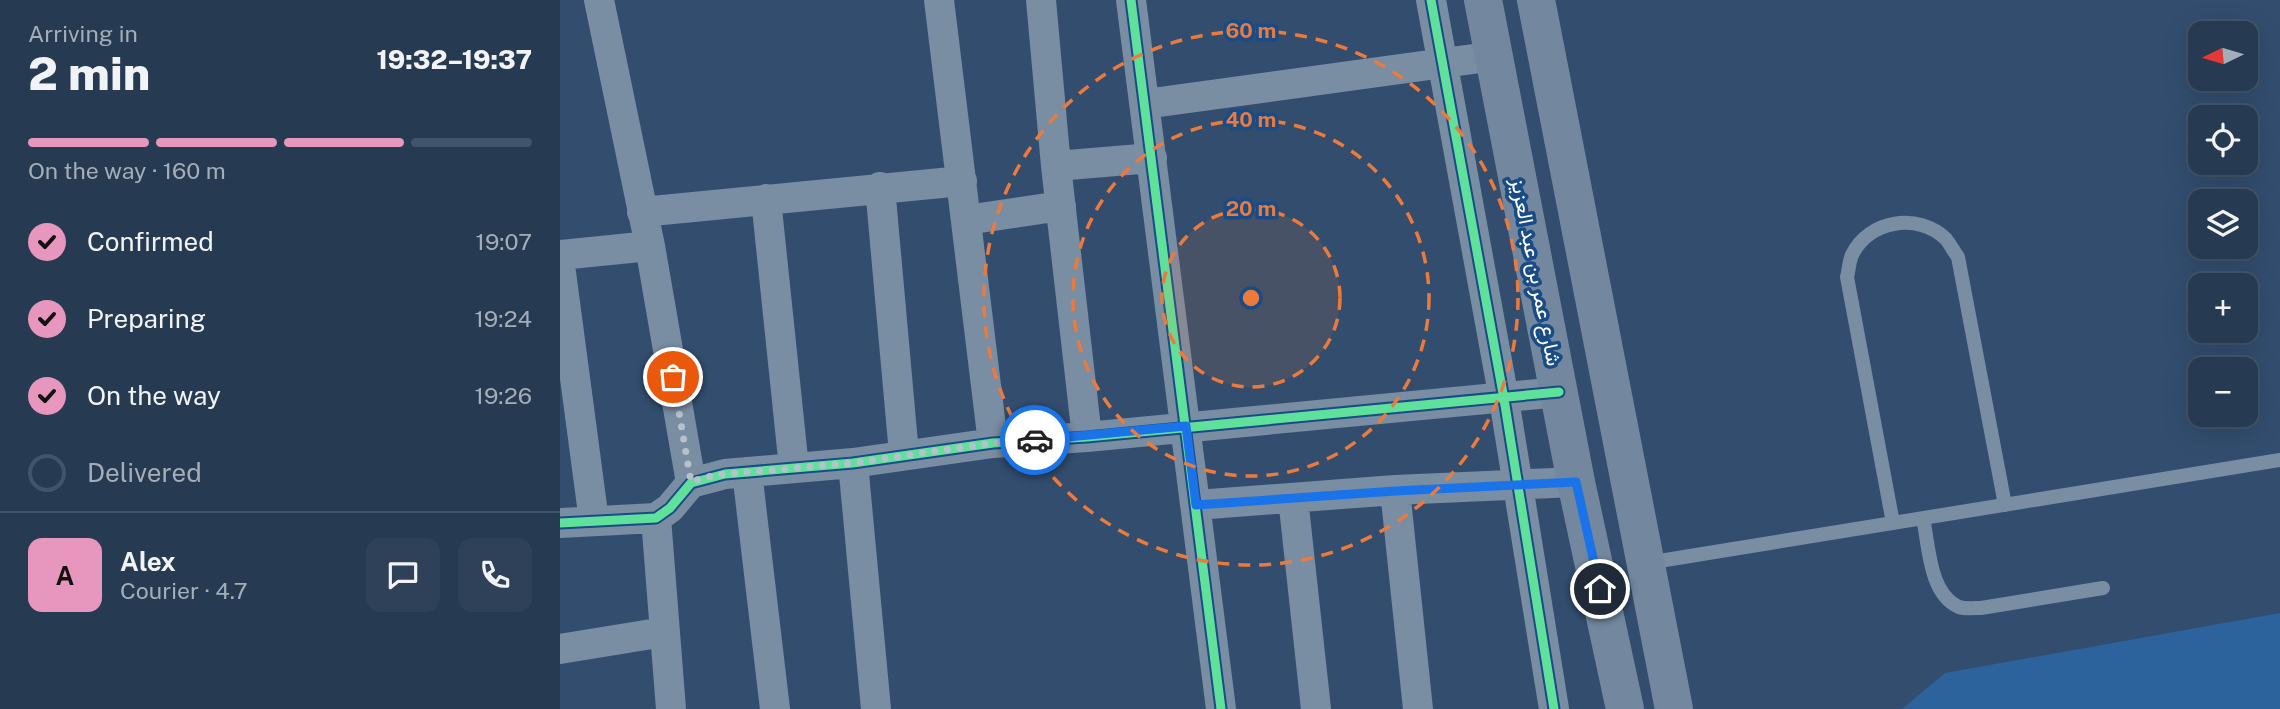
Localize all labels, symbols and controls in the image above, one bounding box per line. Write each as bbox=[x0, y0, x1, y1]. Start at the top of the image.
text: 60 m bbox=[1226, 18, 1276, 43]
text: Arriving in bbox=[28, 20, 138, 47]
north arrow bbox=[2188, 21, 2258, 91]
map controls bbox=[2188, 21, 2258, 427]
text: 19:32–19:37 bbox=[376, 44, 532, 75]
text: 2 min bbox=[28, 46, 150, 100]
button: locate bbox=[2188, 105, 2258, 175]
text: 40 m bbox=[1226, 107, 1276, 132]
text: On the way · 160 m bbox=[28, 157, 226, 184]
street label: شارع عمر بن عبد العزيز bbox=[1504, 175, 1567, 368]
button: layers bbox=[2188, 189, 2258, 259]
text: 20 m bbox=[1226, 196, 1276, 221]
icon: check bbox=[28, 223, 66, 261]
text: Confirmed bbox=[87, 226, 214, 257]
text: 19:07 bbox=[476, 228, 532, 255]
button: + bbox=[2188, 273, 2258, 343]
centre of rings bbox=[1239, 286, 1263, 310]
icon: check bbox=[28, 300, 66, 338]
text: Preparing bbox=[87, 303, 206, 334]
text: 19:24 bbox=[474, 305, 532, 332]
pin bbox=[643, 347, 703, 407]
button: − bbox=[2188, 357, 2258, 427]
icon: bag bbox=[654, 358, 692, 396]
icon: check bbox=[28, 377, 66, 415]
text: On the way bbox=[87, 380, 221, 411]
text: 19:26 bbox=[475, 382, 532, 409]
courier bbox=[1000, 405, 1070, 475]
icon: car bbox=[1016, 421, 1054, 459]
text: Delivered bbox=[87, 457, 202, 488]
button: chat bbox=[366, 538, 440, 612]
button: phone bbox=[458, 538, 532, 612]
text: Alex bbox=[120, 546, 176, 577]
pin bbox=[1570, 559, 1630, 619]
text: A bbox=[56, 560, 74, 591]
icon: home bbox=[1581, 570, 1619, 608]
text: Courier · 4.7 bbox=[120, 577, 248, 604]

